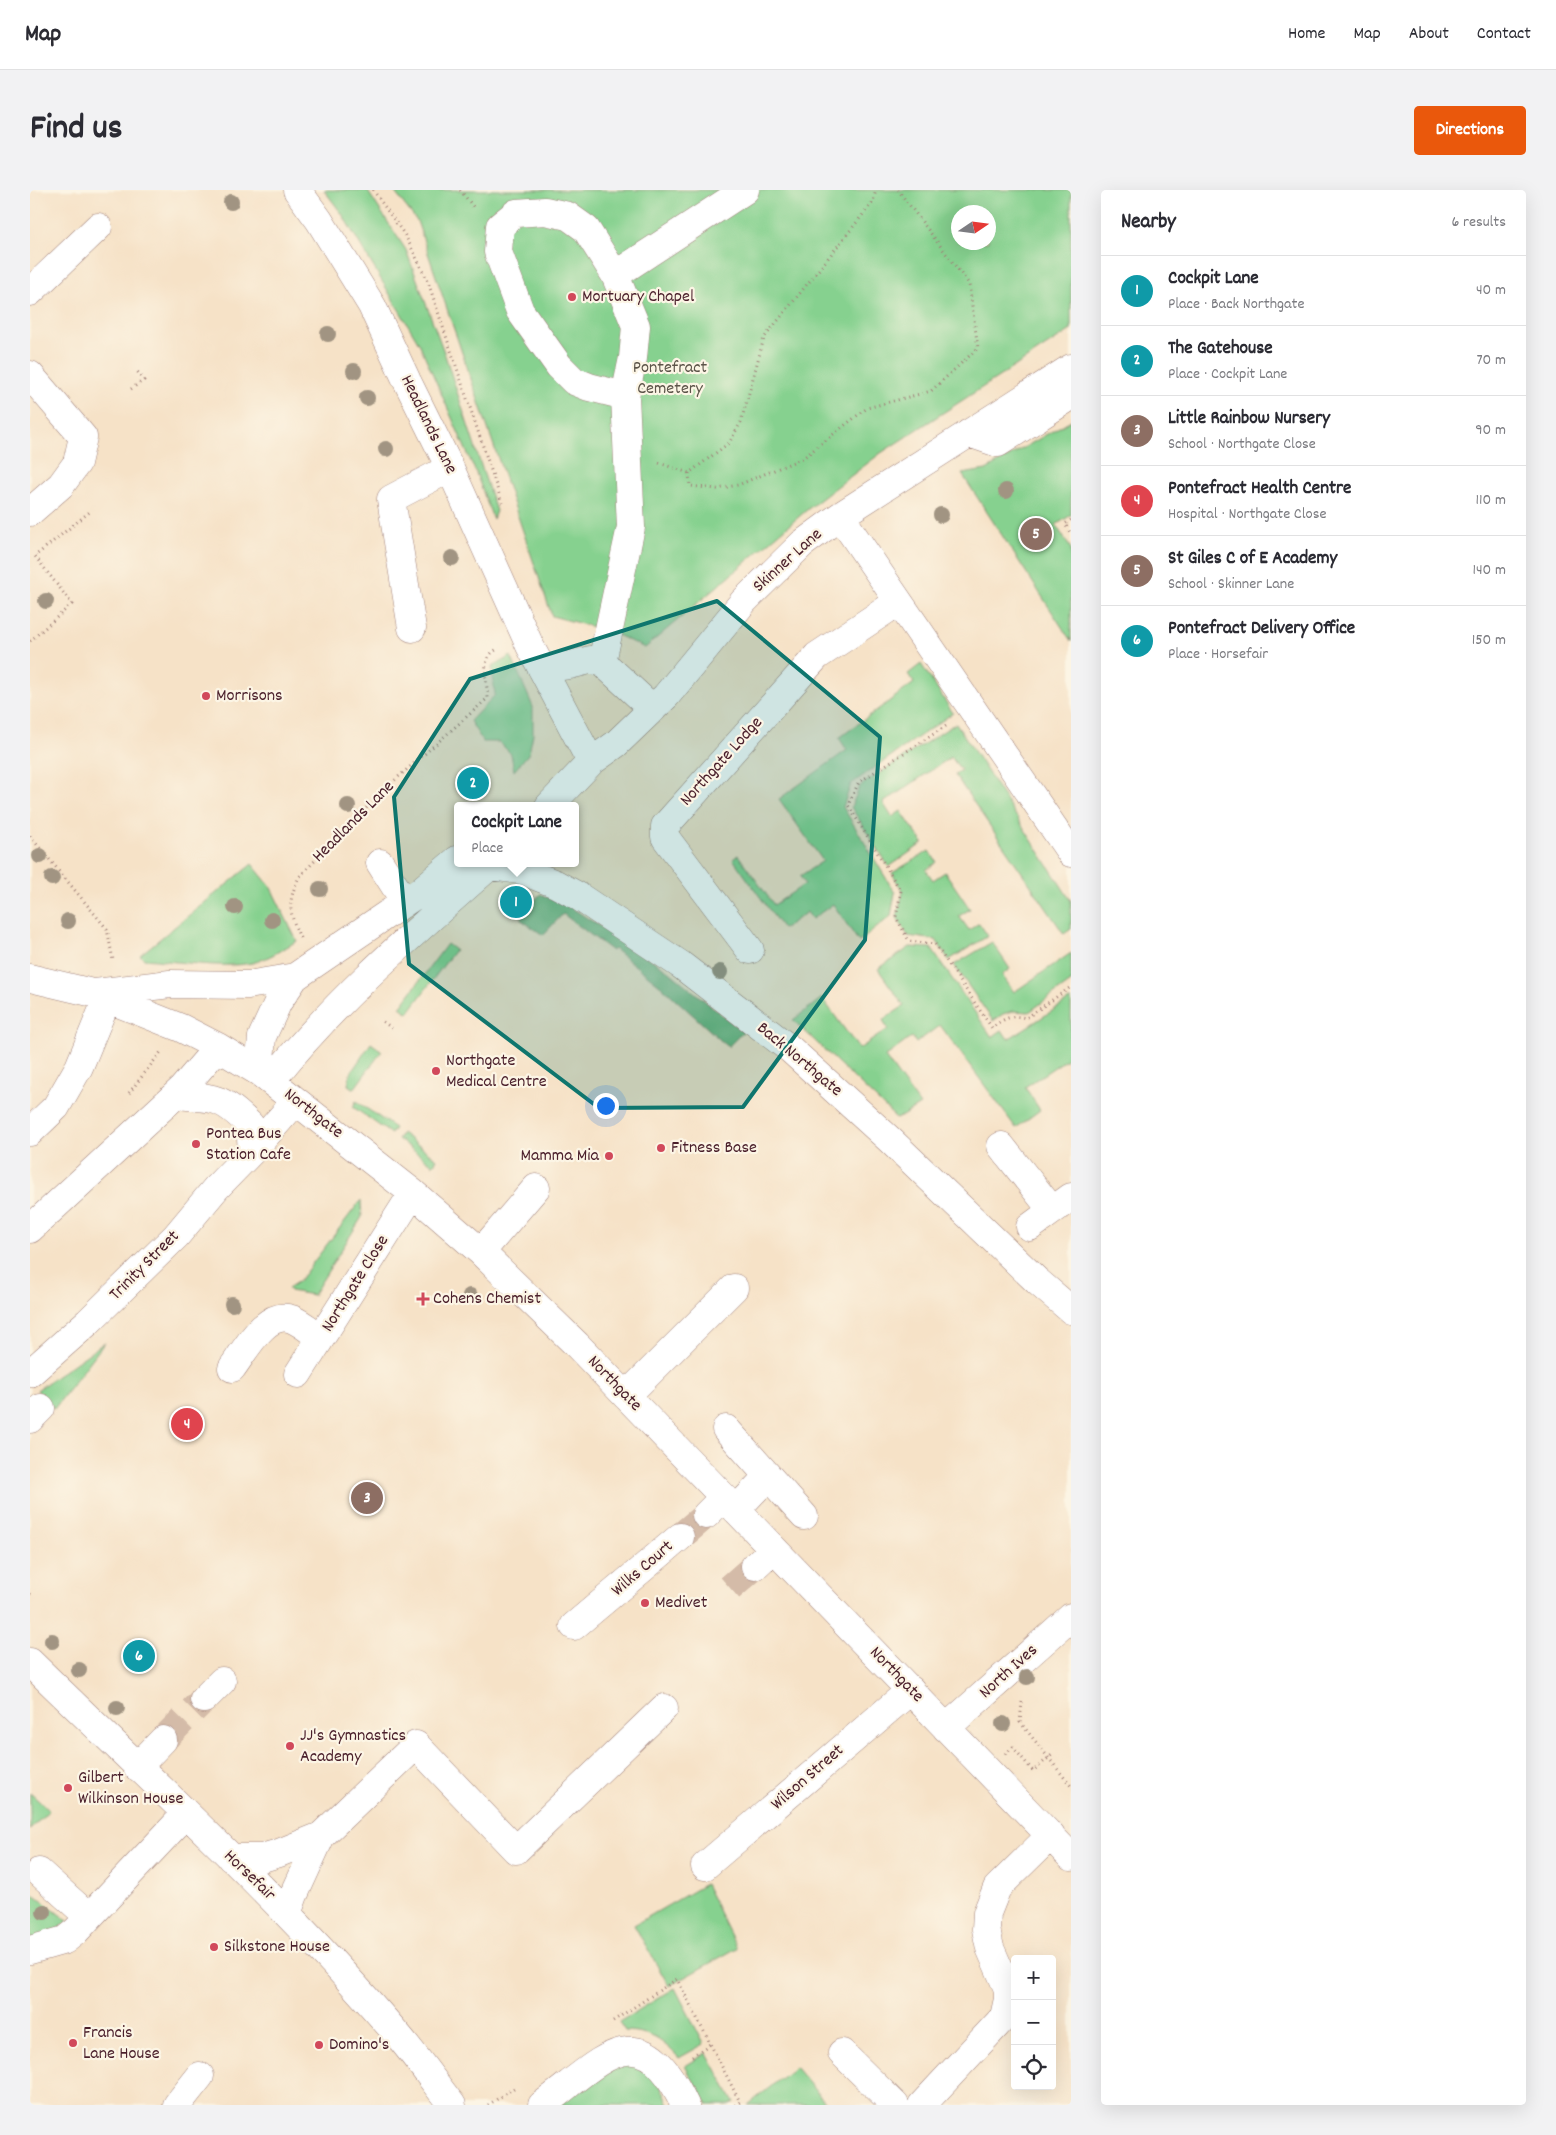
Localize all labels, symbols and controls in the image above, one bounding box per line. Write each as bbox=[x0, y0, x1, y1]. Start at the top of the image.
text: Map bbox=[25, 18, 61, 52]
text: Home bbox=[1288, 22, 1325, 47]
text: Map bbox=[1353, 22, 1381, 47]
text: About bbox=[1409, 22, 1449, 47]
text: Contact bbox=[1477, 22, 1531, 47]
text: Find us bbox=[30, 105, 122, 155]
button: Directions bbox=[1414, 106, 1526, 155]
north arrow bbox=[951, 205, 996, 250]
text: Nearby bbox=[1121, 208, 1176, 238]
text: 6 results bbox=[1451, 211, 1506, 234]
text: Cockpit Lane bbox=[1168, 266, 1259, 293]
text: 1 bbox=[1135, 279, 1139, 302]
text: 40 m bbox=[1476, 279, 1506, 302]
place label: Mortuary Chapel bbox=[582, 285, 695, 310]
marker: Mortuary Chapel bbox=[566, 291, 578, 303]
text: Place · Back Northgate bbox=[1168, 293, 1304, 316]
text: The Gatehouse bbox=[1168, 336, 1273, 363]
text: 2 bbox=[1134, 349, 1141, 372]
text: 70 m bbox=[1476, 349, 1506, 372]
park label: Pontefract Cemetery bbox=[633, 356, 708, 402]
text: Place · Cockpit Lane bbox=[1168, 363, 1287, 386]
street label: Headlands Lane bbox=[393, 371, 463, 479]
text: Little Rainbow Nursery bbox=[1168, 406, 1330, 433]
text: 3 bbox=[1133, 419, 1141, 442]
text: 90 m bbox=[1475, 419, 1506, 442]
text: School · Northgate Close bbox=[1168, 433, 1316, 456]
text: Pontefract Health Centre bbox=[1168, 476, 1351, 503]
text: 4 bbox=[1134, 489, 1140, 512]
text: 110 m bbox=[1476, 489, 1506, 512]
text: Hospital · Northgate Close bbox=[1168, 503, 1326, 526]
pin: 5 bbox=[1020, 515, 1052, 553]
street label: Skinner Lane bbox=[748, 523, 828, 599]
text: St Giles C of E Academy bbox=[1168, 546, 1337, 573]
text: 5 bbox=[1133, 559, 1141, 582]
text: 140 m bbox=[1472, 559, 1506, 582]
text: School · Skinner Lane bbox=[1168, 573, 1294, 596]
text: Pontefract Delivery Office bbox=[1168, 616, 1355, 643]
text: 6 bbox=[1133, 629, 1141, 652]
text: 150 m bbox=[1472, 629, 1506, 652]
text: Place · Horsefair bbox=[1168, 643, 1268, 666]
place label: Morrisons bbox=[216, 684, 283, 709]
marker: Morrisons bbox=[200, 690, 212, 702]
street label: Northgate Lodge bbox=[675, 712, 769, 812]
pin: 2 bbox=[457, 764, 489, 802]
street label: Headlands Lane bbox=[307, 775, 401, 869]
popup bbox=[454, 802, 579, 867]
text: Cockpit Lane bbox=[471, 810, 562, 837]
text: Place bbox=[471, 837, 503, 860]
pin: 1 bbox=[500, 883, 532, 921]
street label: Back Northgate bbox=[751, 1017, 847, 1103]
place label: Northgate Medical Centre bbox=[446, 1049, 547, 1095]
marker: Northgate Medical Centre bbox=[430, 1065, 442, 1077]
street label: Northgate bbox=[278, 1083, 348, 1145]
your location bbox=[593, 1093, 619, 1119]
place label: Pontea Bus Station Cafe bbox=[206, 1122, 291, 1168]
place label: Fitness Base bbox=[671, 1136, 757, 1161]
marker: Pontea Bus Station Cafe bbox=[190, 1138, 202, 1150]
marker: Fitness Base bbox=[655, 1142, 667, 1154]
place label: Mamma Mia bbox=[520, 1144, 600, 1169]
marker: Mamma Mia bbox=[603, 1150, 615, 1162]
street label: Trinity Street bbox=[104, 1225, 186, 1307]
street label: Northgate Close bbox=[316, 1231, 396, 1337]
place label: Cohens Chemist bbox=[433, 1287, 541, 1312]
marker: Cohens Chemist bbox=[417, 1293, 429, 1305]
street label: Northgate bbox=[581, 1350, 647, 1418]
pin: 4 bbox=[171, 1405, 203, 1443]
pin: 3 bbox=[351, 1479, 383, 1517]
street label: Wilks Court bbox=[607, 1535, 680, 1603]
place label: Medivet bbox=[655, 1591, 708, 1616]
marker: Medivet bbox=[639, 1597, 651, 1609]
pin: 6 bbox=[123, 1637, 155, 1675]
street label: North Ives bbox=[974, 1639, 1044, 1705]
street label: Northgate bbox=[863, 1641, 929, 1709]
place label: JJ's Gymnastics Academy bbox=[300, 1724, 406, 1770]
street label: Wilson Street bbox=[766, 1739, 850, 1817]
marker: JJ's Gymnastics Academy bbox=[284, 1740, 296, 1752]
place label: Gilbert Wilkinson House bbox=[78, 1766, 183, 1812]
marker: Gilbert Wilkinson House bbox=[62, 1782, 74, 1794]
street label: Horsefair bbox=[217, 1845, 281, 1907]
place label: Silkstone House bbox=[224, 1935, 330, 1960]
marker: Silkstone House bbox=[208, 1941, 220, 1953]
map controls bbox=[1011, 1955, 1056, 2090]
button: + bbox=[1011, 1955, 1056, 2000]
button: − bbox=[1011, 2000, 1056, 2045]
place label: Francis Lane House bbox=[83, 2021, 160, 2067]
place label: Domino's bbox=[329, 2033, 389, 2058]
marker: Francis Lane House bbox=[67, 2037, 79, 2049]
marker: Domino's bbox=[313, 2039, 325, 2051]
button: locate bbox=[1011, 2045, 1056, 2090]

